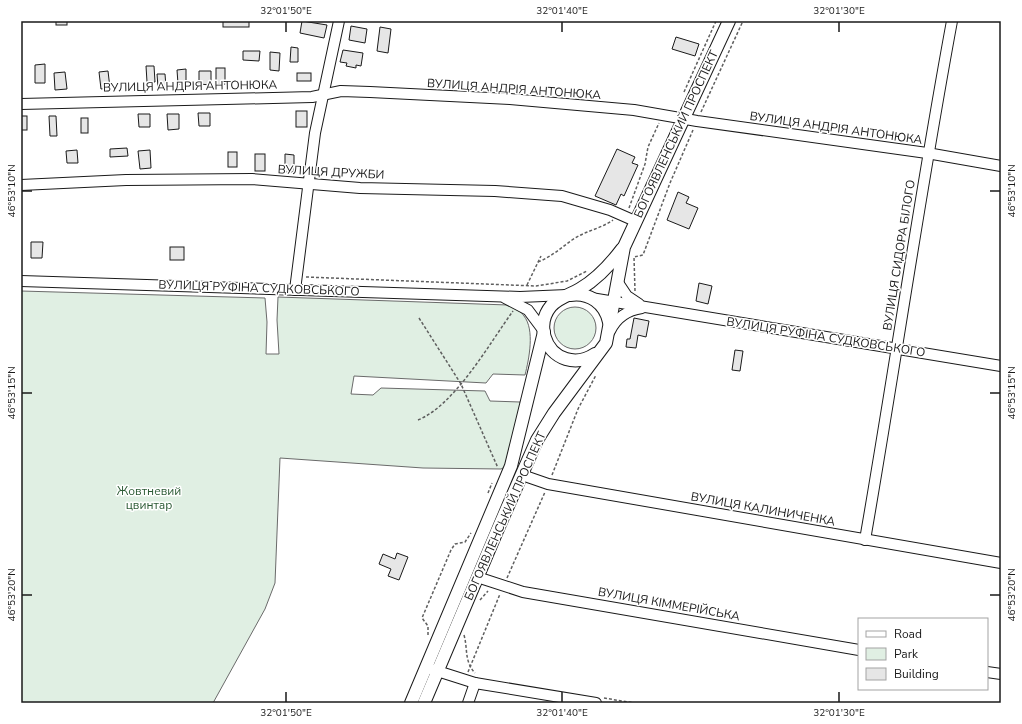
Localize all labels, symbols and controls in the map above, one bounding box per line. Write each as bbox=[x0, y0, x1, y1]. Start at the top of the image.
text: 32°01'50"E bbox=[260, 4, 312, 18]
text: 32°01'40"E bbox=[536, 4, 588, 18]
text: 32°01'30"E bbox=[813, 4, 865, 18]
street label: БОГОЯВЛЕНСЬКИЙ ПРОСПЕКТ bbox=[630, 47, 722, 220]
street label: ВУЛИЦЯ АНДРІЯ АНТОНЮКА bbox=[427, 75, 602, 103]
street label: ВУЛИЦЯ АНДРІЯ АНТОНЮКА bbox=[103, 76, 277, 96]
street label: ВУЛИЦЯ АНДРІЯ АНТОНЮКА bbox=[749, 108, 924, 148]
street label: ВУЛИЦЯ ДРУЖБИ bbox=[277, 161, 385, 183]
text: 46°53'10"N bbox=[5, 164, 19, 218]
text: 46°53'10"N bbox=[1005, 164, 1019, 218]
street label: ВУЛИЦЯ СИДОРА БІЛОГО bbox=[879, 178, 919, 332]
street label: ВУЛИЦЯ РУФІНА СУДКОВСЬКОГО bbox=[158, 276, 360, 300]
street label: ВУЛИЦЯ РУФІНА СУДКОВСЬКОГО bbox=[725, 313, 927, 361]
text: 46°53'15"N bbox=[5, 366, 19, 420]
text: 46°53'15"N bbox=[1005, 366, 1019, 420]
street label: БОГОЯВЛЕНСЬКИЙ ПРОСПЕКТ bbox=[460, 428, 550, 603]
park label: Жовтневий цвинтар bbox=[117, 483, 181, 513]
street label: ВУЛИЦЯ КАЛИНИЧЕНКА bbox=[690, 488, 837, 530]
text: 46°53'20"N bbox=[5, 568, 19, 622]
text: 46°53'20"N bbox=[1005, 568, 1019, 622]
street label: ВУЛИЦЯ КІММЕРІЙСЬКА bbox=[597, 584, 741, 624]
legend bbox=[858, 618, 988, 690]
text: Road bbox=[894, 626, 922, 642]
text: Park bbox=[894, 646, 919, 662]
text: Building bbox=[894, 666, 939, 682]
text: 32°01'50"E bbox=[260, 706, 312, 720]
text: 32°01'40"E bbox=[536, 706, 588, 720]
text: 32°01'30"E bbox=[813, 706, 865, 720]

